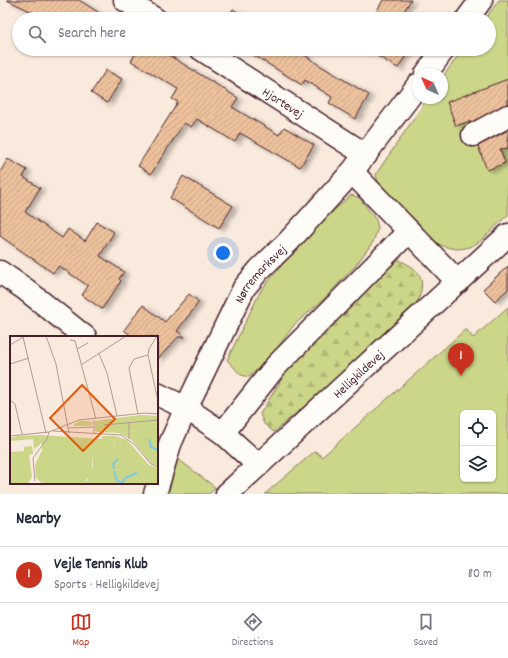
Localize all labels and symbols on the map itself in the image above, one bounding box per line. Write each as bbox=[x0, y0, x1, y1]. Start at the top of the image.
north arrow bbox=[412, 68, 448, 104]
street label: Hjortevej bbox=[258, 84, 307, 124]
street label: Nørremarksvej bbox=[231, 241, 292, 307]
your location bbox=[213, 243, 233, 263]
inset map bbox=[10, 336, 158, 484]
pin: 1 bbox=[448, 343, 474, 376]
street label: Helligkildevej bbox=[330, 347, 390, 404]

